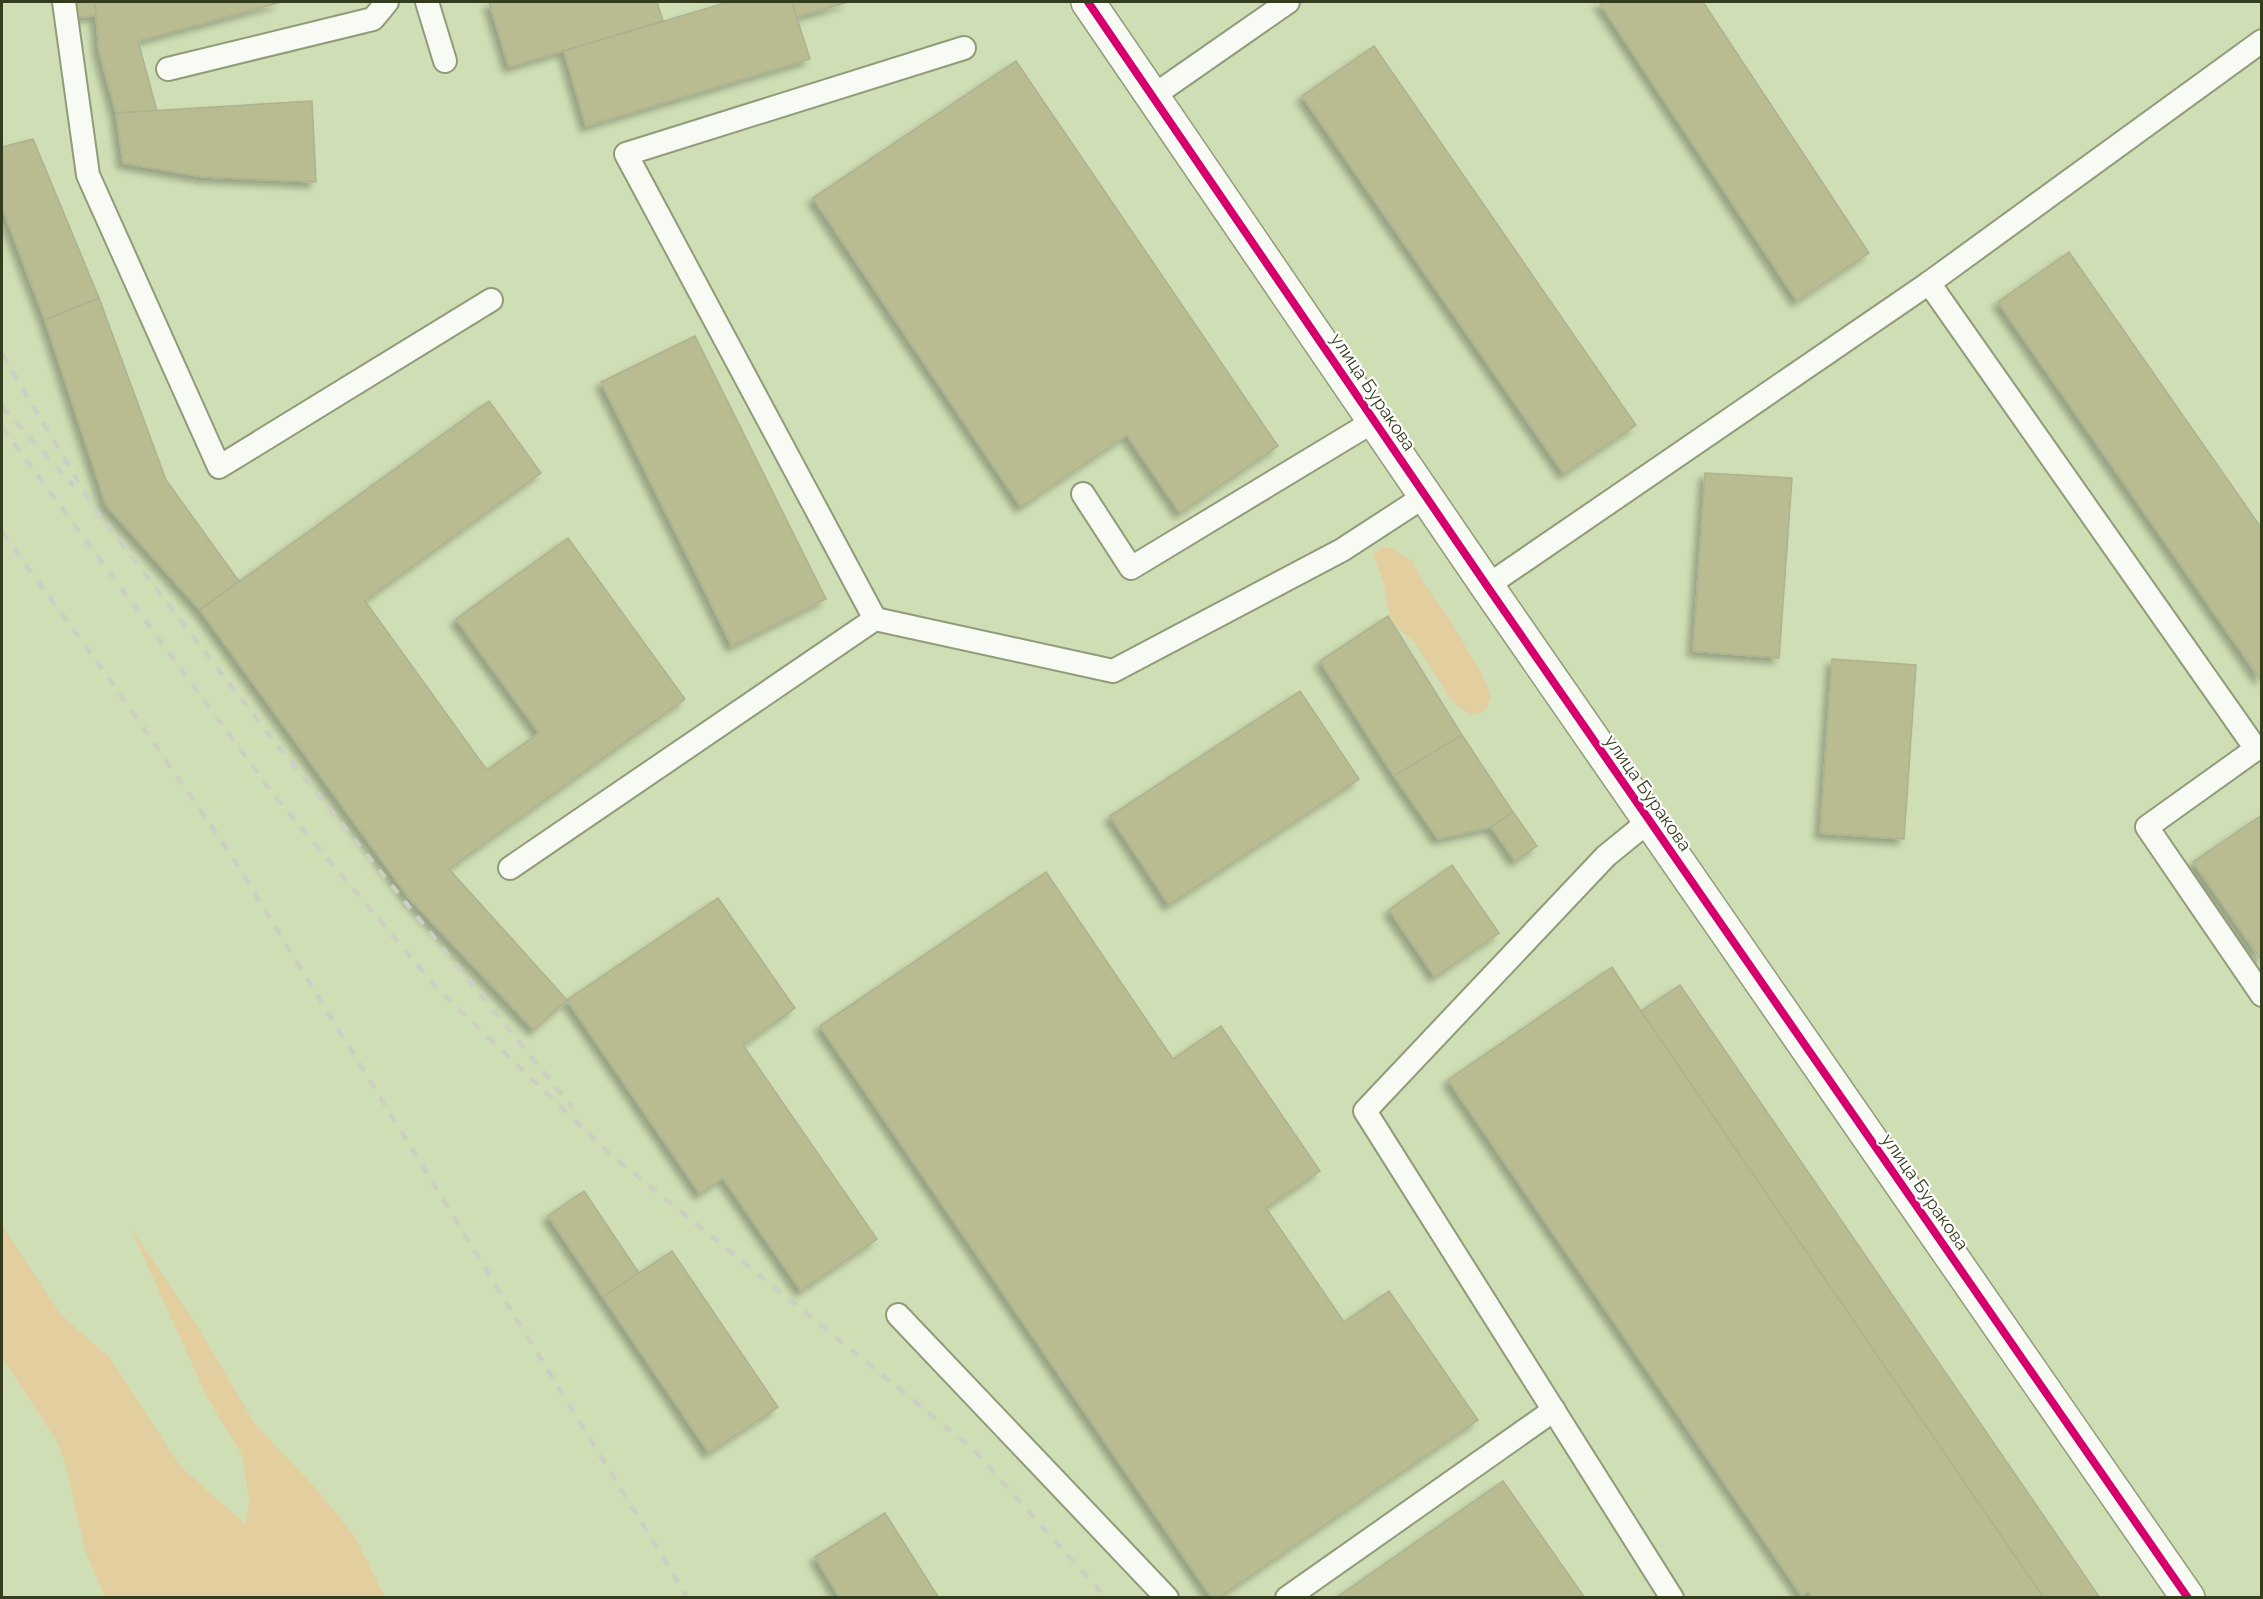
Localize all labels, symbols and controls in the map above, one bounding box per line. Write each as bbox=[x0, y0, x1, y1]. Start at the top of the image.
street label: улица Буракова bbox=[1326, 329, 1420, 454]
street label: улица Буракова bbox=[1601, 731, 1696, 855]
street label: улица Буракова bbox=[1878, 1130, 1973, 1254]

